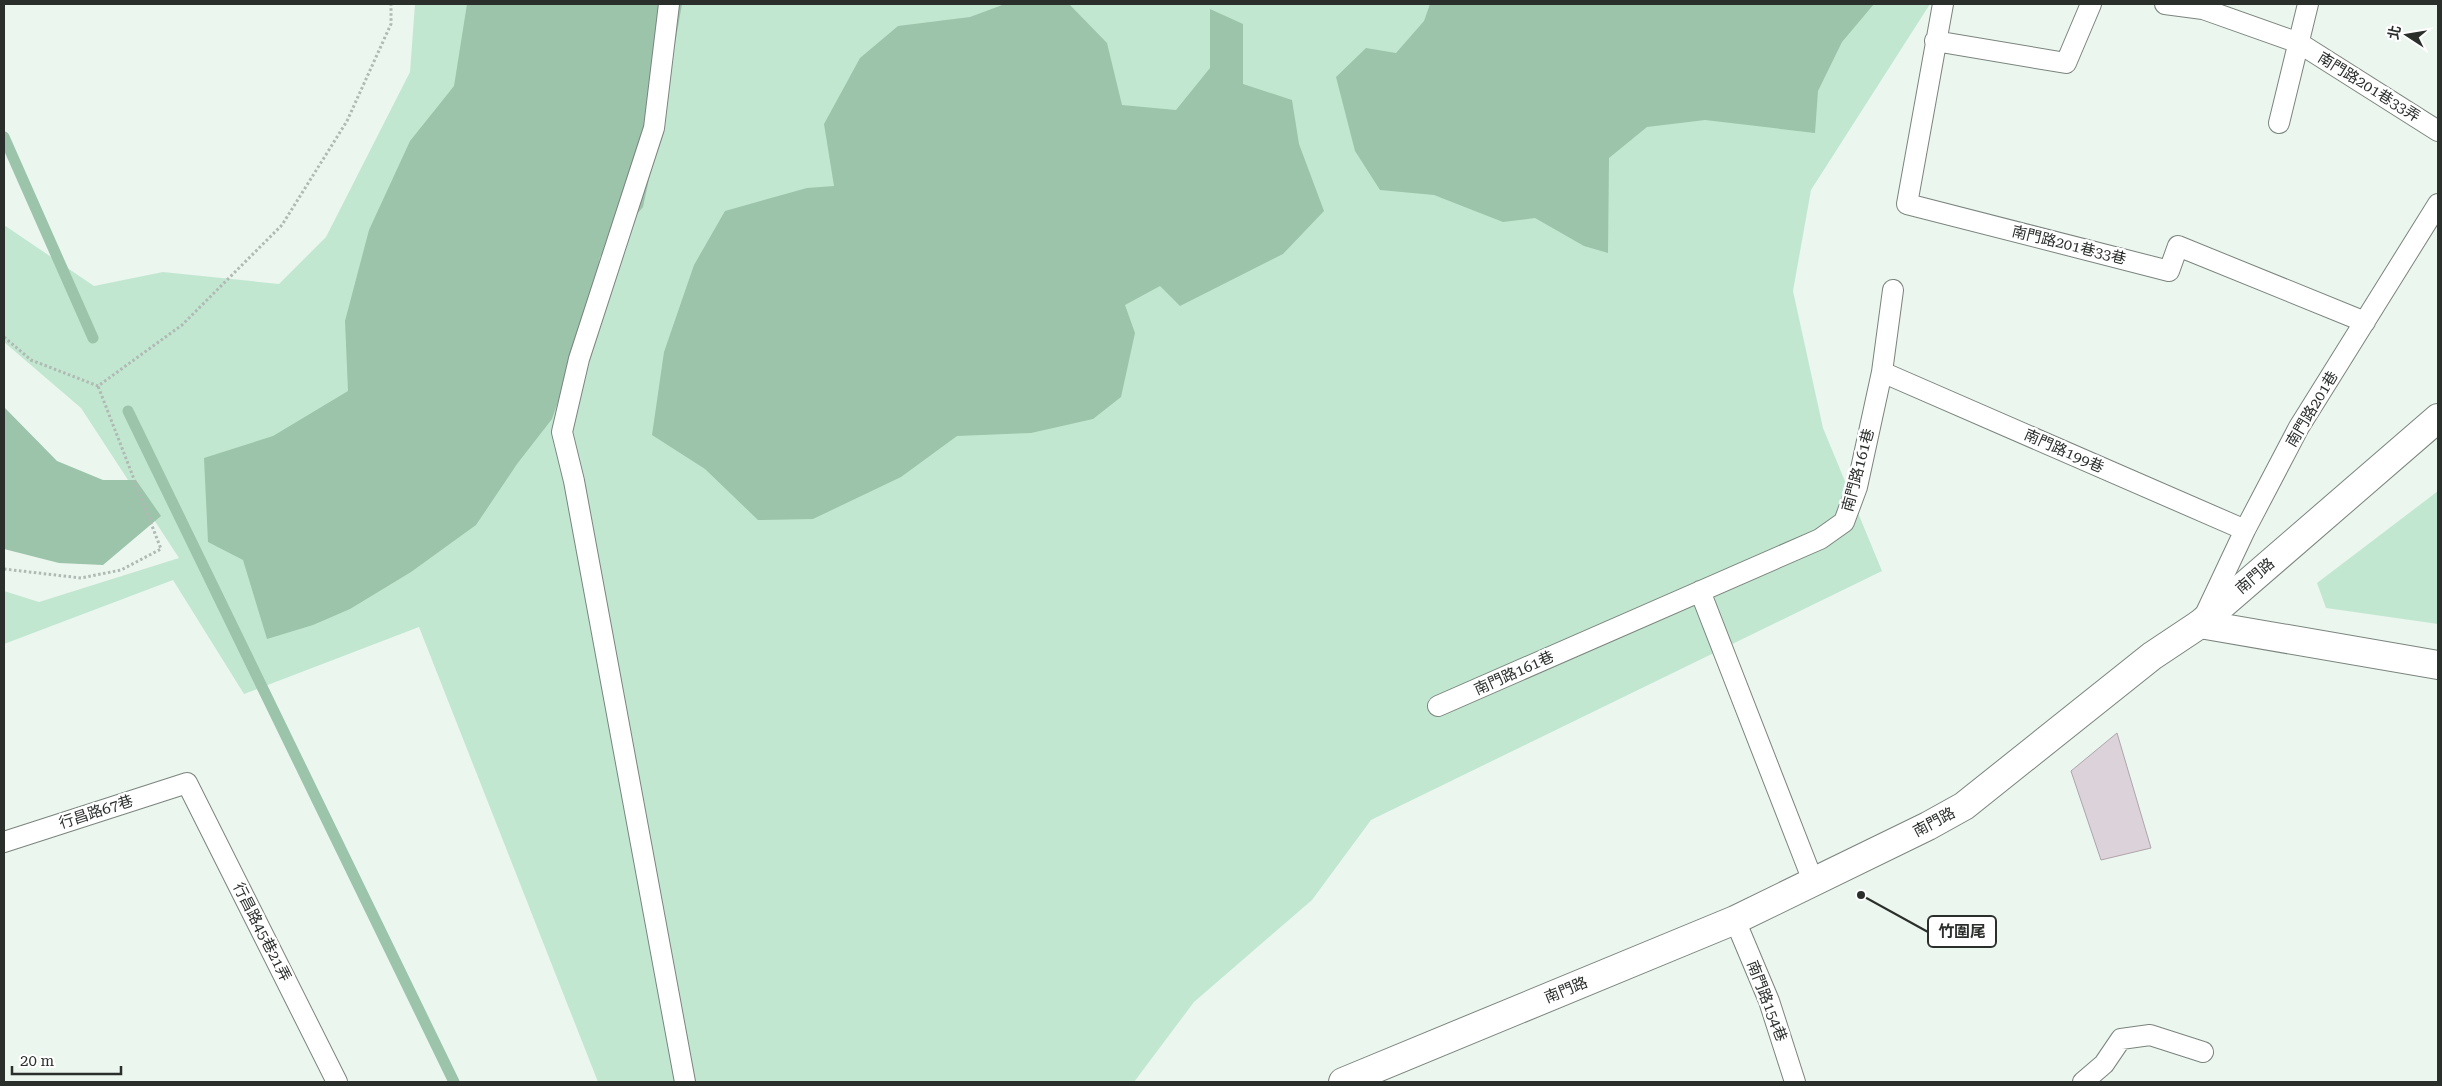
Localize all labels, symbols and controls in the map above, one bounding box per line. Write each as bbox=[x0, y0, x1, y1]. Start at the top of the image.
north arrow bbox=[2382, 10, 2432, 60]
text: 北 bbox=[2385, 24, 2404, 41]
street label: 南門路201巷33弄 bbox=[2315, 48, 2423, 126]
street label: 南門路201巷33巷 bbox=[2010, 222, 2128, 268]
street label: 南門路201巷 bbox=[2282, 368, 2342, 450]
street label: 南門路199巷 bbox=[2021, 425, 2107, 477]
street label: 南門路161巷 bbox=[1838, 427, 1878, 513]
street label: 南門路 bbox=[2232, 554, 2278, 598]
street label: 南門路161巷 bbox=[1471, 647, 1557, 699]
street label: 行昌路67巷 bbox=[57, 792, 135, 832]
street label: 南門路 bbox=[1910, 803, 1958, 841]
street label: 行昌路45巷21弄 bbox=[229, 880, 295, 984]
callout: 竹圍尾 bbox=[1928, 916, 1996, 947]
text: 竹圍尾 bbox=[1938, 922, 1986, 941]
street label: 南門路154巷 bbox=[1743, 958, 1791, 1044]
street label: 南門路 bbox=[1542, 973, 1590, 1007]
scale bar bbox=[12, 1044, 121, 1076]
text: 20 m bbox=[20, 1052, 55, 1070]

